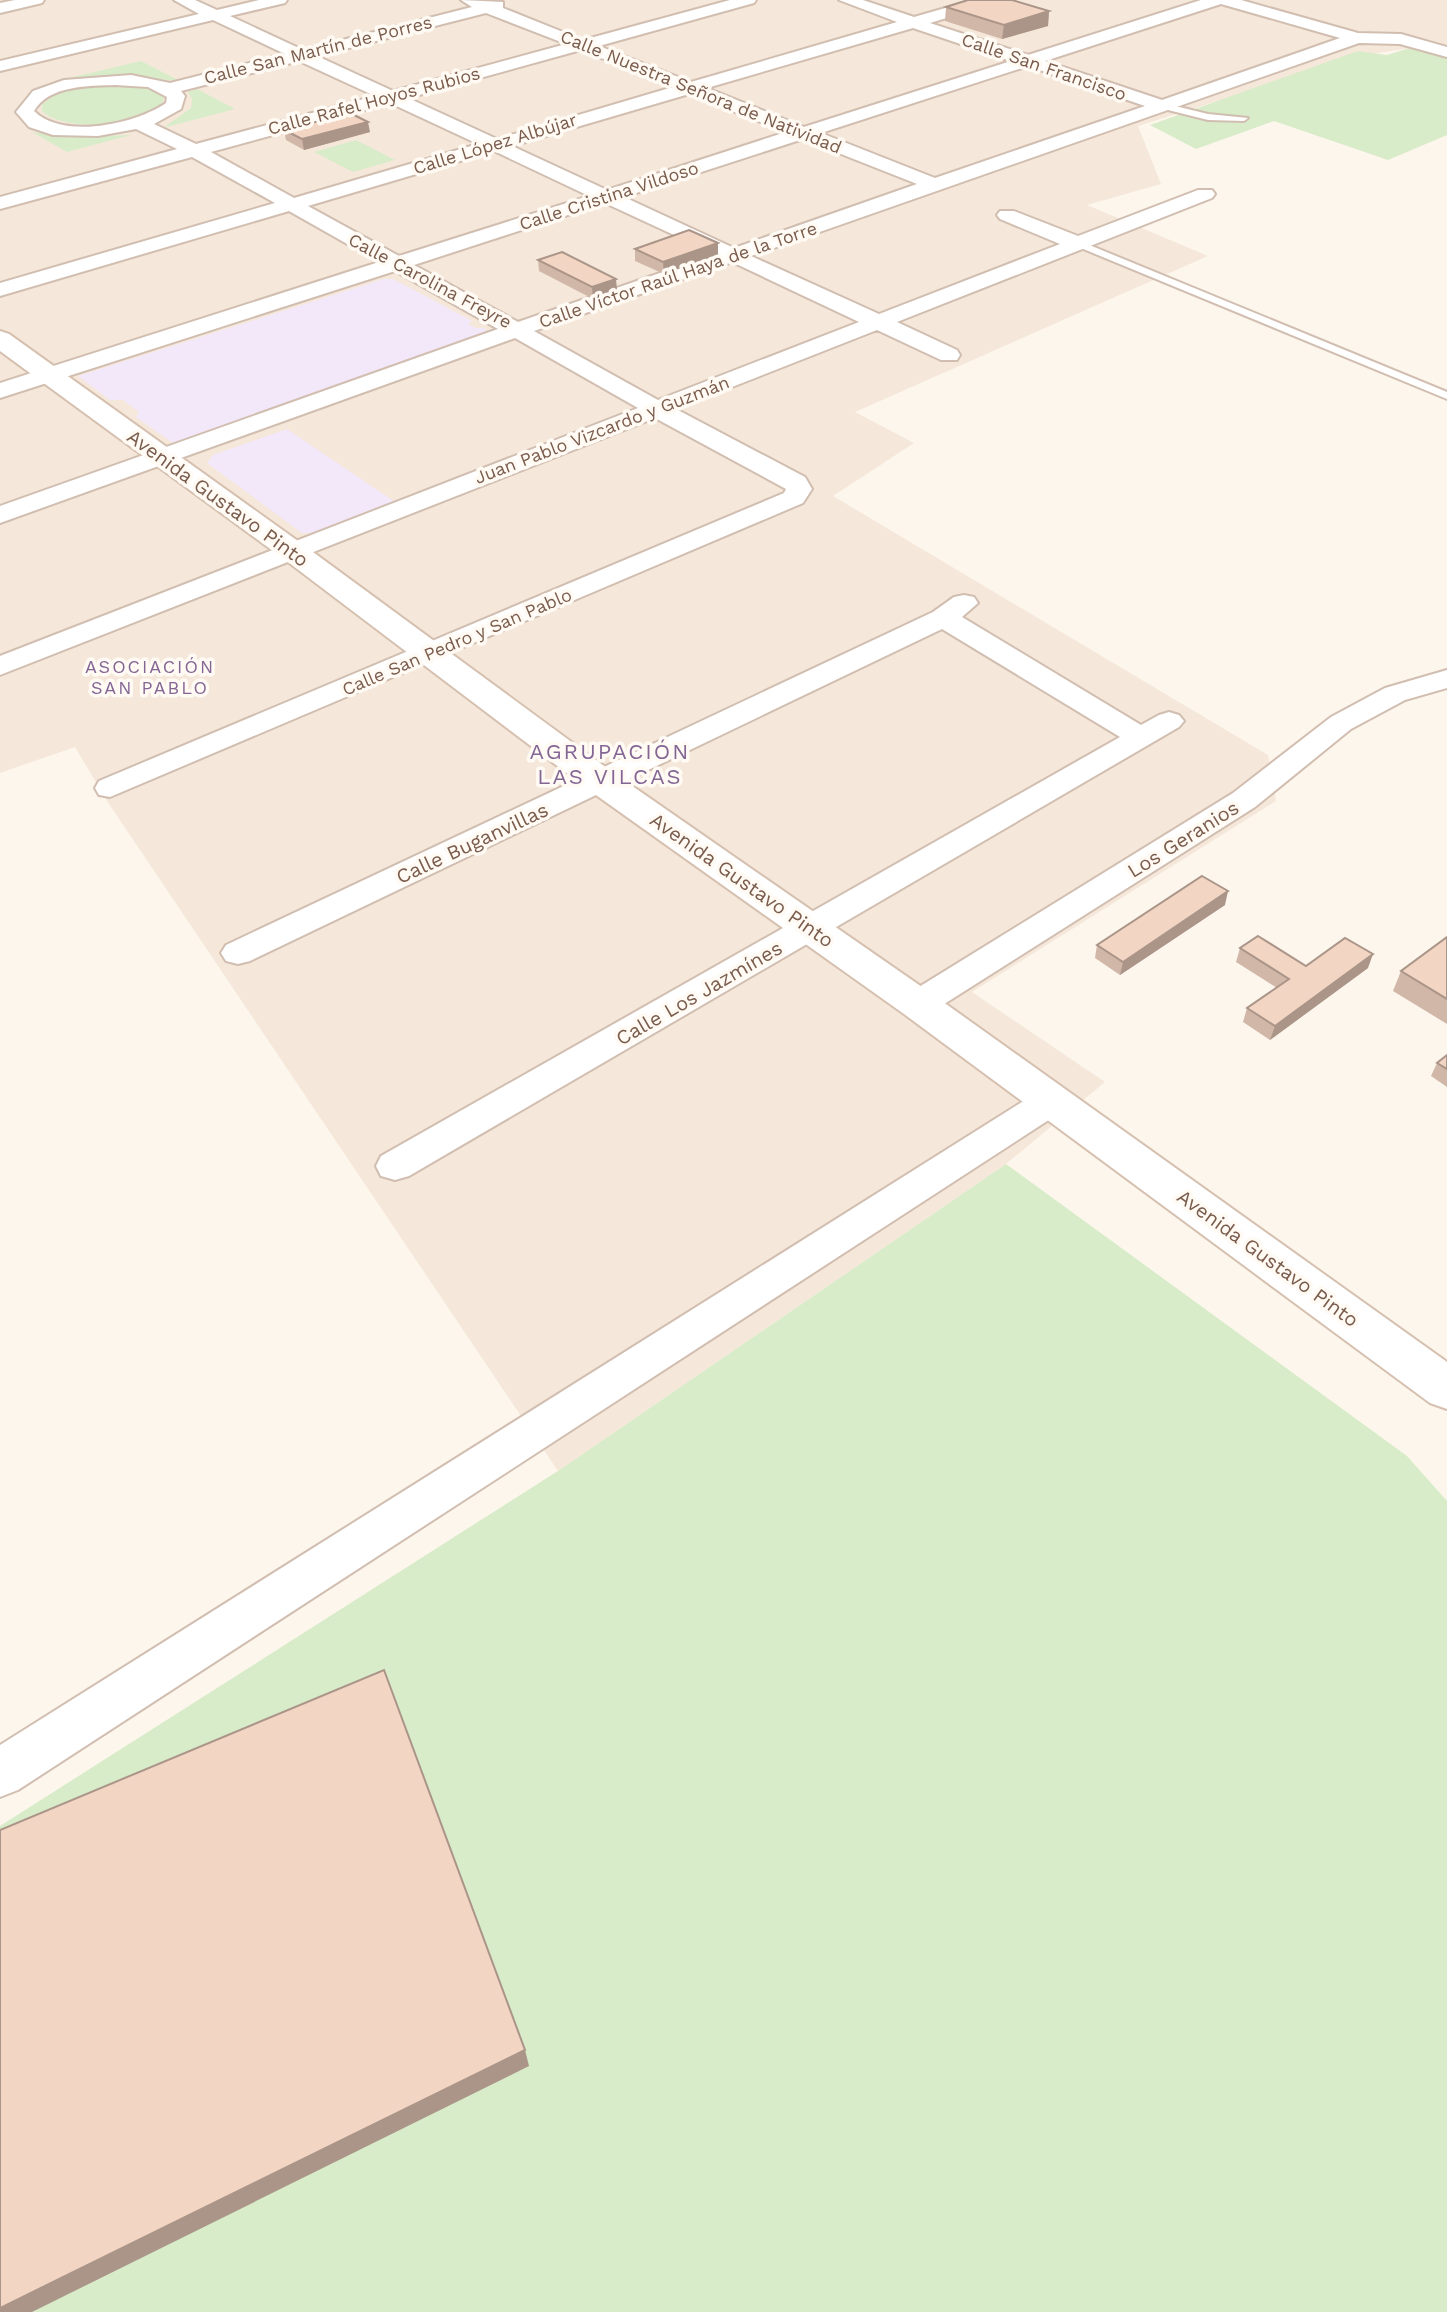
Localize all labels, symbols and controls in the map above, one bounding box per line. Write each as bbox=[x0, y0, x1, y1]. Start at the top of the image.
street label: Calle San Martín de Porres bbox=[202, 11, 434, 88]
street label: Calle Nuestra Señora de Natividad bbox=[557, 25, 845, 158]
street label: Calle San Francisco bbox=[959, 28, 1129, 105]
street label: Calle Rafel Hoyos Rubios bbox=[265, 62, 482, 139]
street label: Calle López Albújar bbox=[410, 109, 579, 178]
street label: Calle Cristina Vildoso bbox=[517, 157, 701, 234]
street label: Calle Víctor Raúl Haya de la Torre bbox=[536, 217, 820, 332]
street label: Calle Carolina Freyre bbox=[345, 229, 515, 333]
street label: Juan Pablo Vizcardo y Guzmán bbox=[471, 371, 732, 488]
street label: Avenida Gustavo Pinto bbox=[123, 424, 313, 572]
street label: Calle San Pedro y San Pablo bbox=[339, 584, 575, 700]
district label: ASOCIACIÓN SAN PABLO bbox=[85, 656, 215, 698]
district label: AGRUPACIÓN LAS VILCAS bbox=[530, 739, 690, 789]
street label: Los Geranios bbox=[1123, 795, 1243, 883]
street label: Calle Buganvillas bbox=[392, 797, 552, 889]
street label: Avenida Gustavo Pinto bbox=[646, 808, 838, 952]
street label: Calle Los Jazmínes bbox=[612, 936, 786, 1050]
street label: Avenida Gustavo Pinto bbox=[1173, 1184, 1363, 1332]

